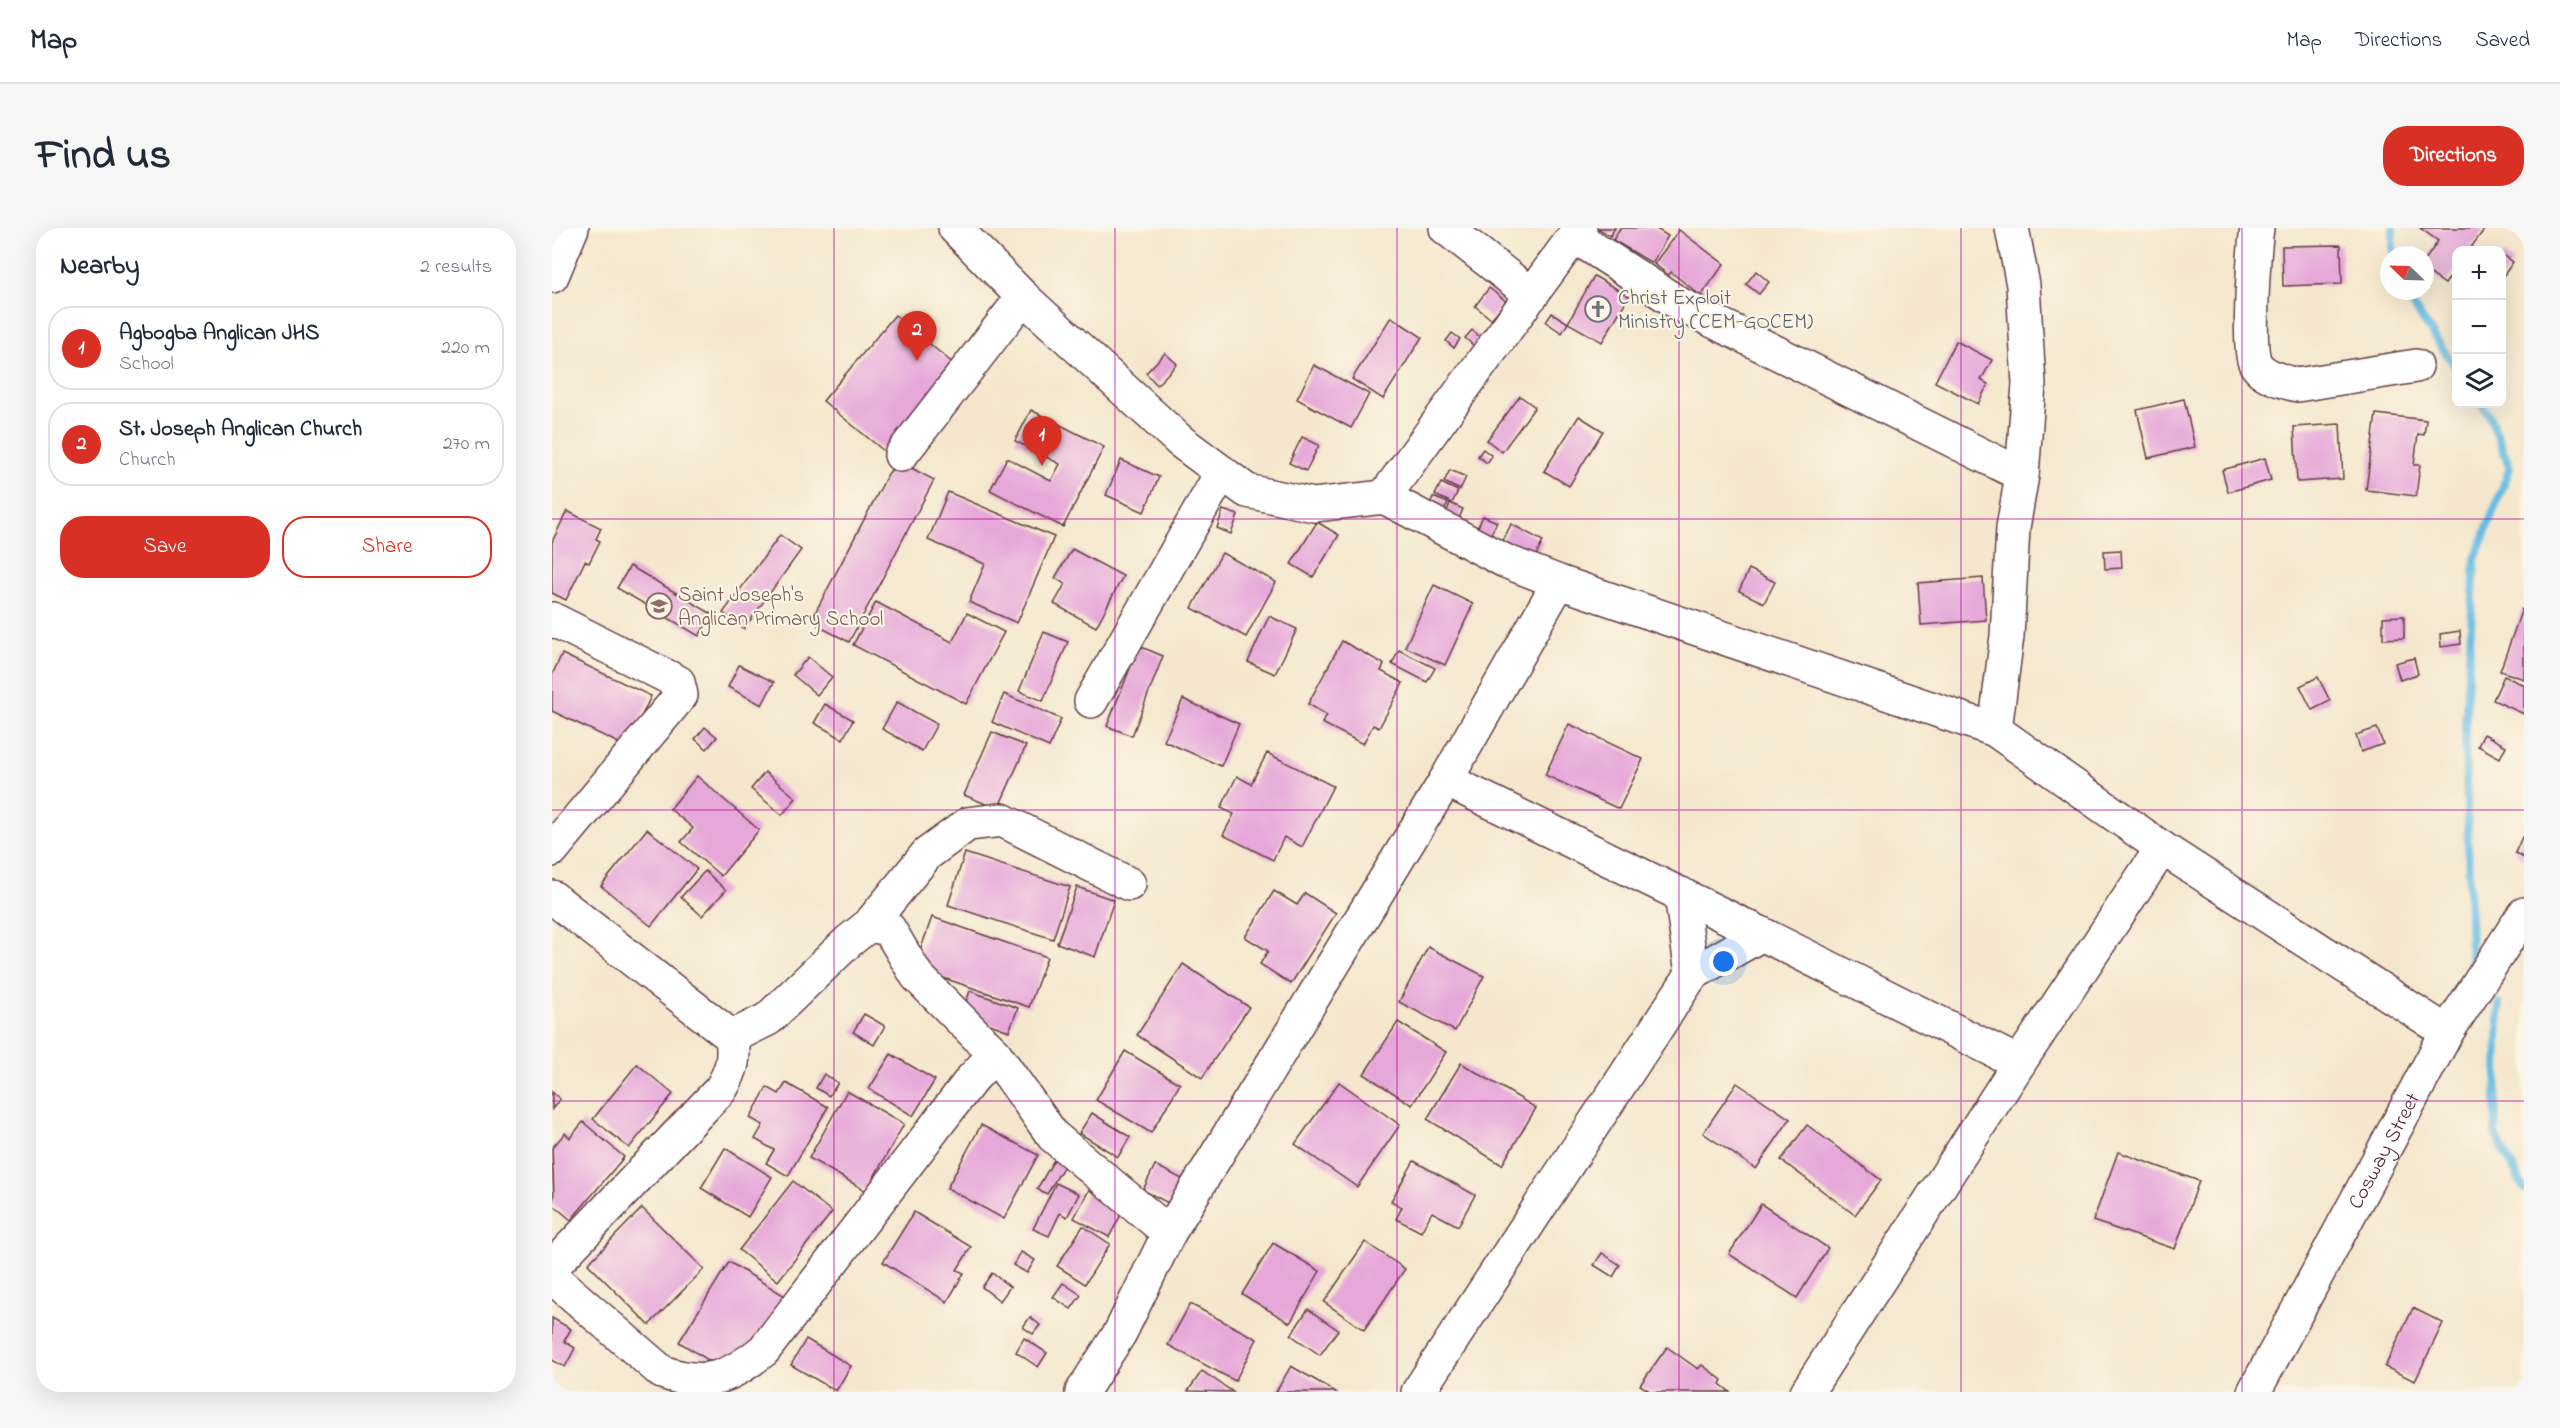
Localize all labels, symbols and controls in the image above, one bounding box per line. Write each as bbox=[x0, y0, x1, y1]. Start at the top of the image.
text: Map bbox=[30, 21, 77, 62]
text: Map bbox=[2286, 26, 2322, 56]
text: Directions bbox=[2355, 26, 2442, 56]
text: Saved bbox=[2475, 26, 2530, 56]
text: Find us bbox=[36, 126, 171, 187]
button: Directions bbox=[2383, 126, 2524, 186]
north arrow bbox=[2380, 246, 2434, 300]
map controls bbox=[2452, 246, 2506, 408]
button: + bbox=[2452, 246, 2506, 300]
text: Nearby bbox=[60, 248, 139, 286]
text: 2 results bbox=[420, 253, 492, 282]
place label: Christ Exploit Ministry (CEM-GOCEM) bbox=[1618, 284, 1813, 340]
church icon: Christ Exploit Ministry (CEM-GOCEM) bbox=[1583, 294, 1613, 324]
button: − bbox=[2452, 300, 2506, 354]
pin: 2 bbox=[898, 312, 937, 361]
text: Agbogba Anglican JHS bbox=[119, 318, 319, 350]
text: 1 bbox=[78, 334, 85, 363]
text: 220 m bbox=[441, 334, 490, 363]
text: School bbox=[119, 350, 174, 379]
button: layers bbox=[2452, 354, 2506, 408]
text: St. Joseph Anglican Church bbox=[119, 414, 362, 446]
pin: 1 bbox=[1022, 416, 1062, 466]
text: 2 bbox=[77, 430, 86, 459]
text: 270 m bbox=[443, 430, 490, 459]
text: Church bbox=[119, 446, 175, 475]
button: Save bbox=[60, 516, 270, 578]
button: Share bbox=[282, 516, 492, 578]
place label: Saint Joseph's Anglican Primary School bbox=[678, 581, 883, 637]
school or university icon: Saint Joseph's Anglican Primary School bbox=[644, 591, 674, 621]
your location bbox=[1709, 947, 1738, 976]
street label: Cosway Street bbox=[2342, 1088, 2429, 1215]

